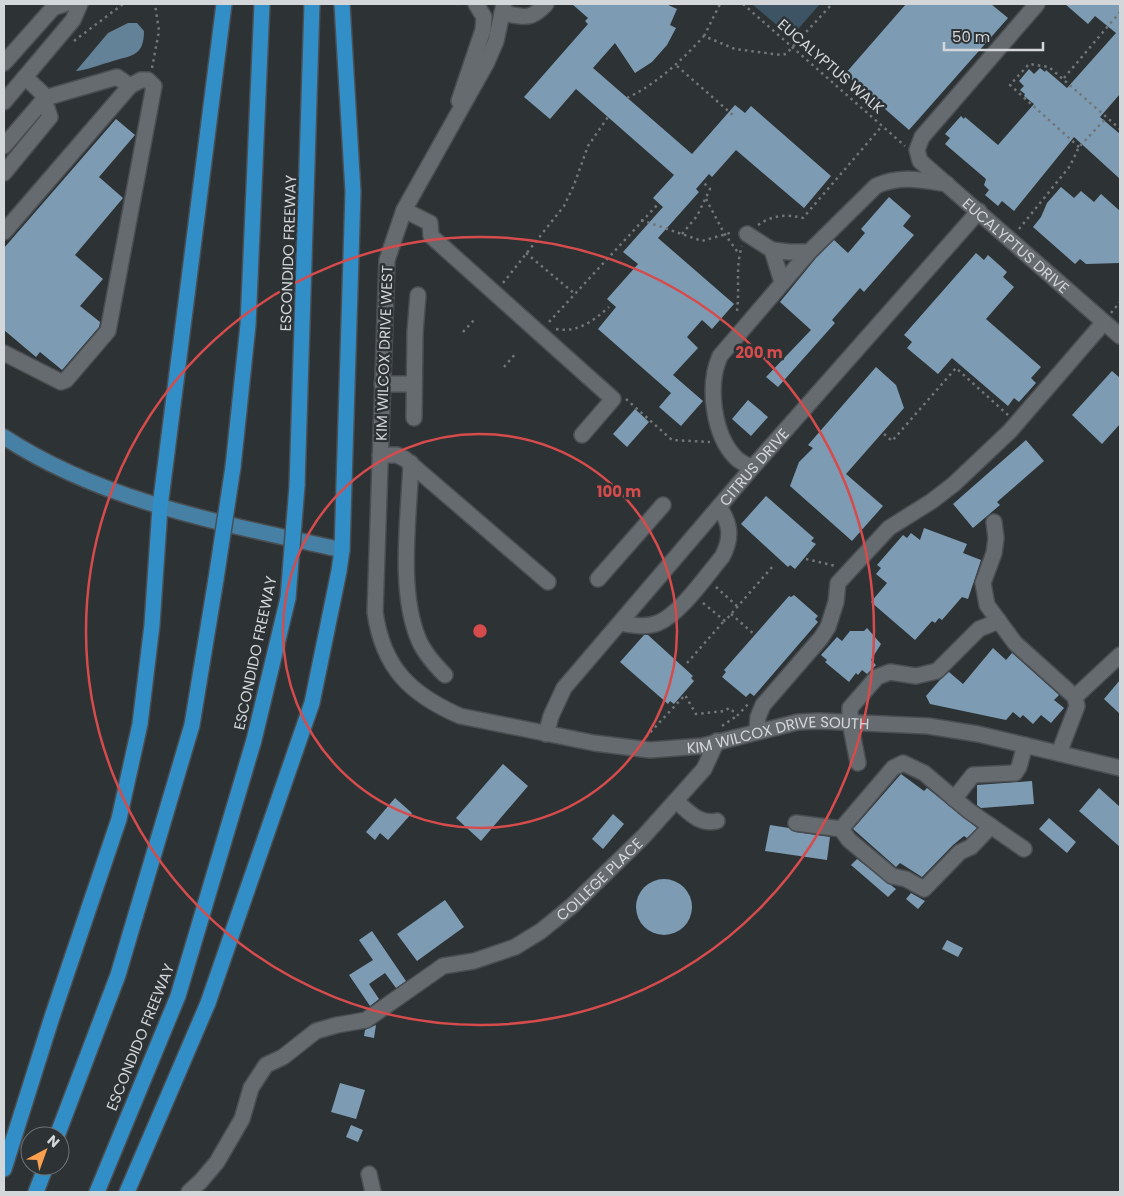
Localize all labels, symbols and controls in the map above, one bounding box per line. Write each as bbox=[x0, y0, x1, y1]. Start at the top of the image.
street label: EUCALYPTUS WALK bbox=[773, 14, 889, 118]
scale bar bbox=[944, 20, 1043, 52]
text: 50 m bbox=[952, 26, 990, 47]
street label: ESCONDIDO FREEWAY bbox=[275, 174, 301, 332]
street label: EUCALYPTUS DRIVE bbox=[958, 193, 1074, 298]
street label: KIM WILCOX DRIVE WEST bbox=[370, 265, 398, 441]
text: 200 m bbox=[735, 342, 783, 363]
street label: CITRUS DRIVE bbox=[714, 423, 793, 510]
text: 100 m bbox=[597, 481, 641, 502]
street label: ESCONDIDO FREEWAY bbox=[228, 574, 282, 732]
centre of rings bbox=[471, 622, 489, 640]
street label: KIM WILCOX DRIVE SOUTH bbox=[686, 710, 870, 758]
street label: COLLEGE PLACE bbox=[551, 833, 647, 925]
street label: ESCONDIDO FREEWAY bbox=[101, 960, 179, 1114]
north arrow bbox=[20, 1126, 70, 1176]
text: N bbox=[43, 1130, 64, 1152]

